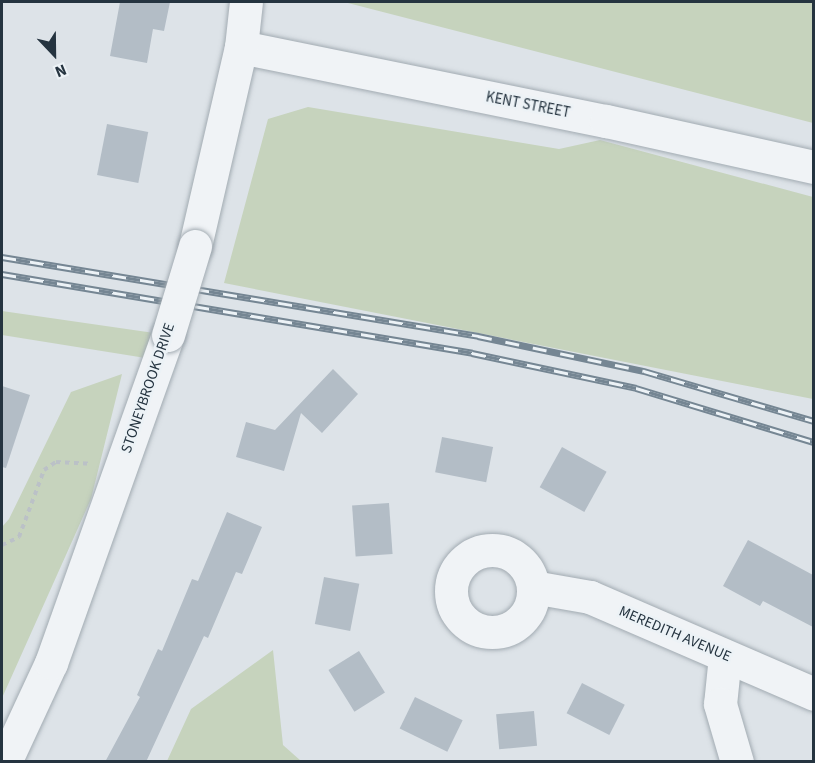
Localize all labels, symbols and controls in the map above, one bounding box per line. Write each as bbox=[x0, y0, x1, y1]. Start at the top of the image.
north arrow bbox=[24, 24, 84, 84]
text: N bbox=[52, 58, 70, 83]
street label: KENT STREET bbox=[484, 88, 572, 122]
street label: STONEYBROOK DRIVE bbox=[117, 321, 179, 455]
street label: MEREDITH AVENUE bbox=[616, 602, 734, 666]

